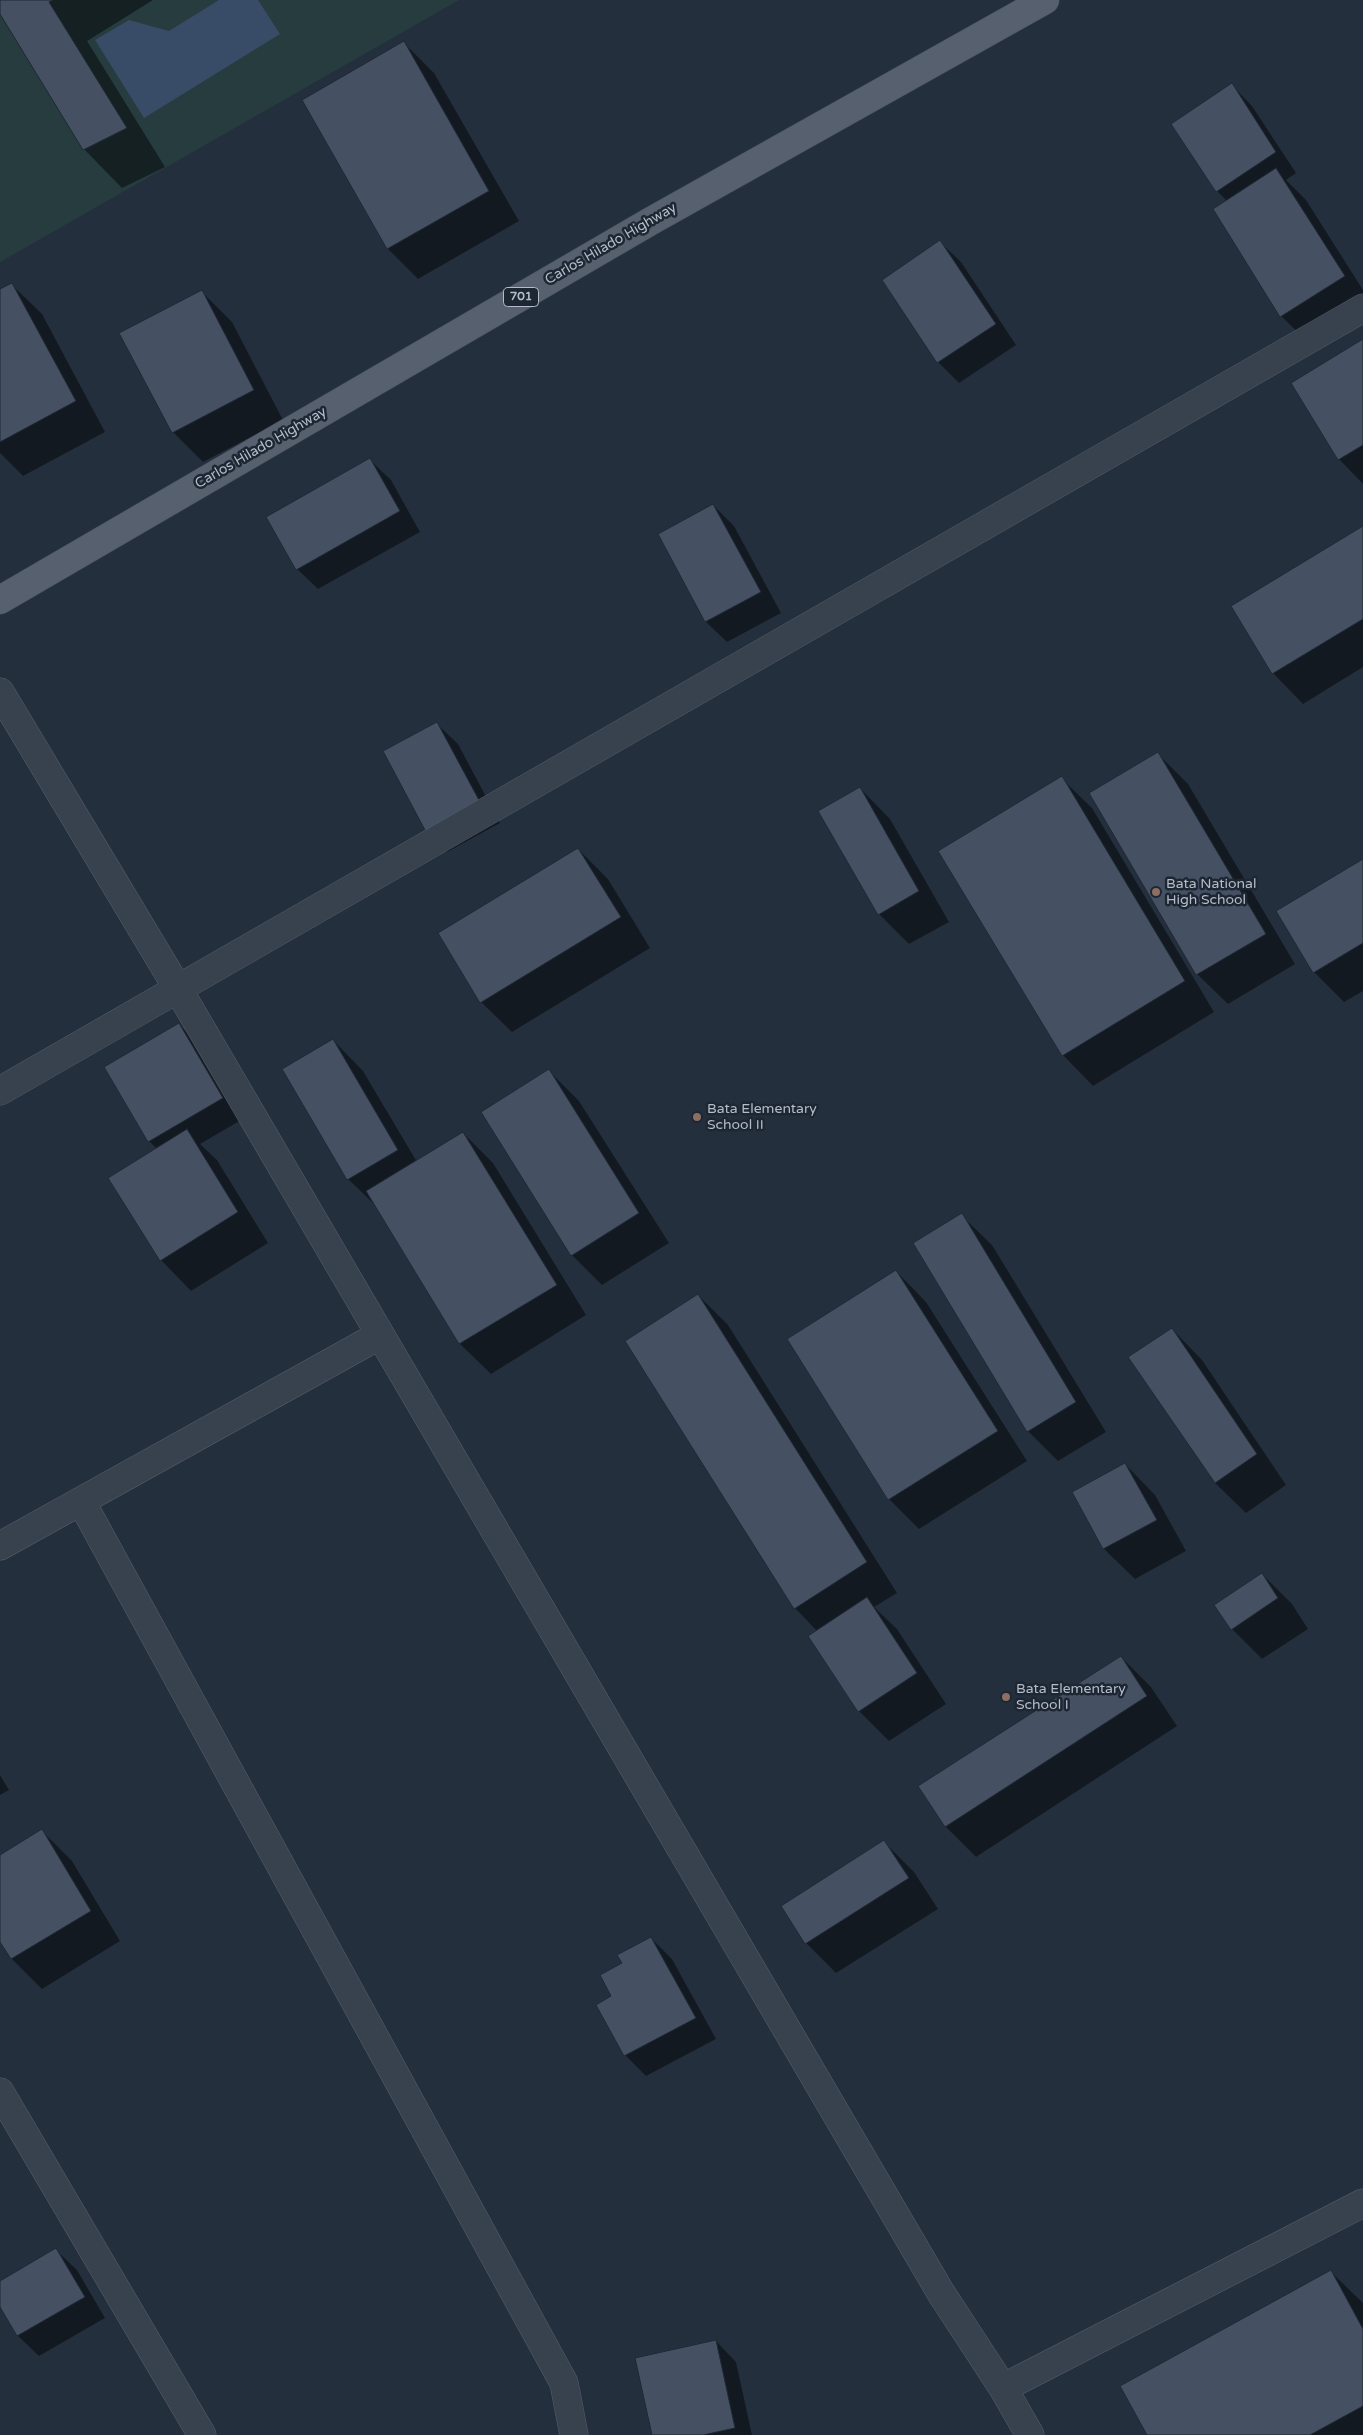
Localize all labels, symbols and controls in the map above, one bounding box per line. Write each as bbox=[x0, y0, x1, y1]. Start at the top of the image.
street label: Carlos Hilado Highway bbox=[542, 199, 680, 289]
road number: 701 bbox=[504, 288, 538, 306]
street label: Carlos Hilado Highway bbox=[192, 403, 330, 493]
place label: Bata National High School bbox=[1166, 876, 1256, 909]
marker: Bata National High School bbox=[1150, 886, 1162, 898]
place label: Bata Elementary School II bbox=[707, 1101, 817, 1134]
marker: Bata Elementary School II bbox=[691, 1111, 703, 1123]
place label: Bata Elementary School I bbox=[1016, 1681, 1126, 1714]
marker: Bata Elementary School I bbox=[1000, 1691, 1012, 1703]

